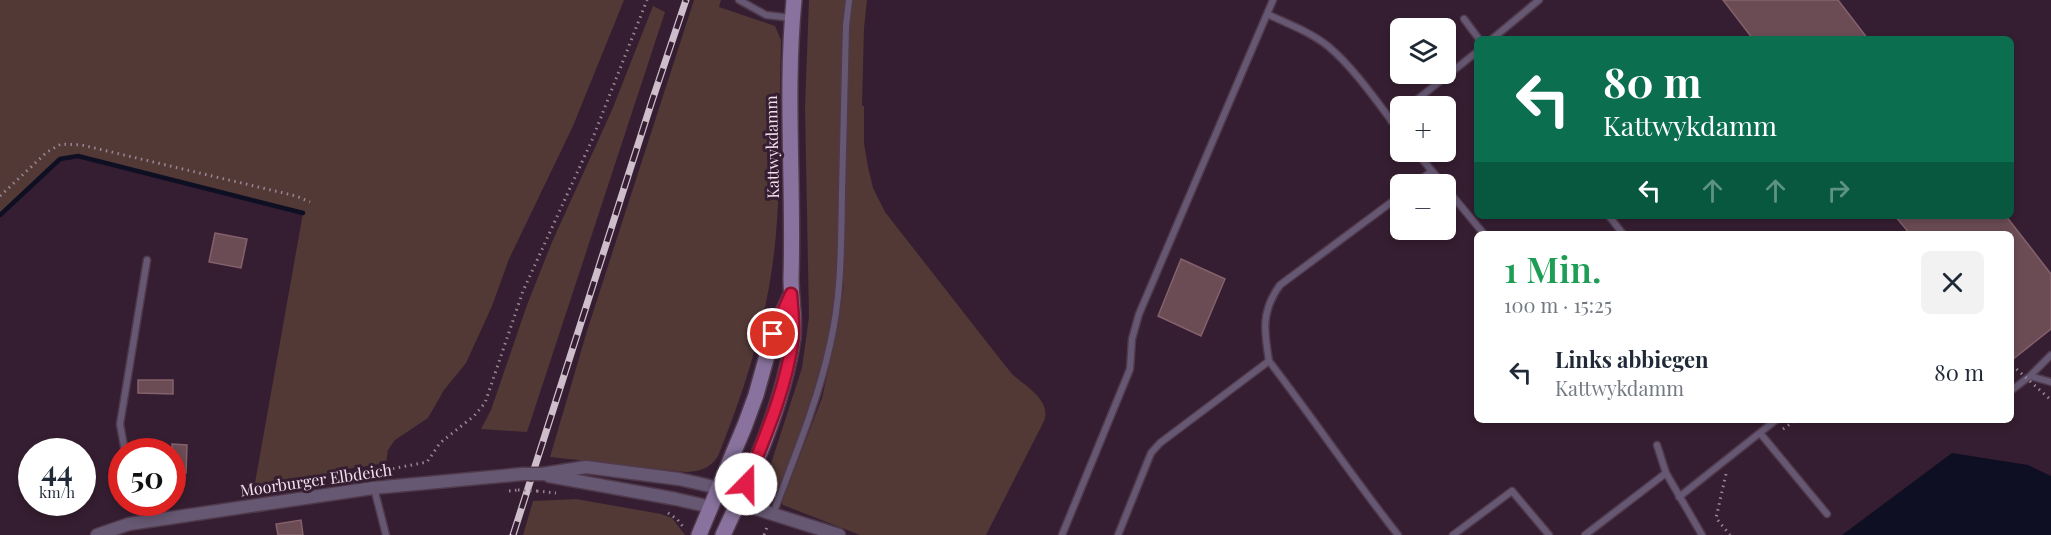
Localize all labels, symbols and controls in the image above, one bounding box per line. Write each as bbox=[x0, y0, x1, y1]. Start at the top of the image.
map controls bbox=[1390, 18, 1456, 240]
button: layers bbox=[1390, 18, 1456, 84]
text: 80 m bbox=[1603, 53, 1701, 109]
icon: left bbox=[1504, 60, 1582, 138]
street label: Kattwykdamm bbox=[760, 95, 783, 199]
button: + bbox=[1390, 96, 1456, 162]
text: Kattwykdamm bbox=[1603, 107, 1777, 143]
button: − bbox=[1390, 174, 1456, 240]
icon: left bbox=[1633, 174, 1666, 207]
icon: ahead bbox=[1696, 174, 1729, 207]
icon: ahead bbox=[1759, 174, 1792, 207]
icon: right bbox=[1822, 174, 1855, 207]
text: 1 Min. bbox=[1504, 244, 1601, 292]
button: close bbox=[1921, 251, 1984, 314]
text: 100 m · 15:25 bbox=[1504, 291, 1612, 318]
pin bbox=[747, 308, 798, 359]
icon: arrive bbox=[756, 317, 789, 350]
text: Links abbiegen bbox=[1555, 344, 1709, 374]
icon: left bbox=[1504, 356, 1537, 389]
text: 80 m bbox=[1934, 357, 1984, 387]
text: Kattwykdamm bbox=[1555, 374, 1684, 401]
speed limit sign: 50 bbox=[108, 438, 186, 516]
text: 44 bbox=[41, 450, 73, 490]
position arrow bbox=[714, 452, 778, 516]
street label: Moorburger Elbdeich bbox=[239, 458, 394, 501]
text: km/h bbox=[39, 482, 75, 502]

